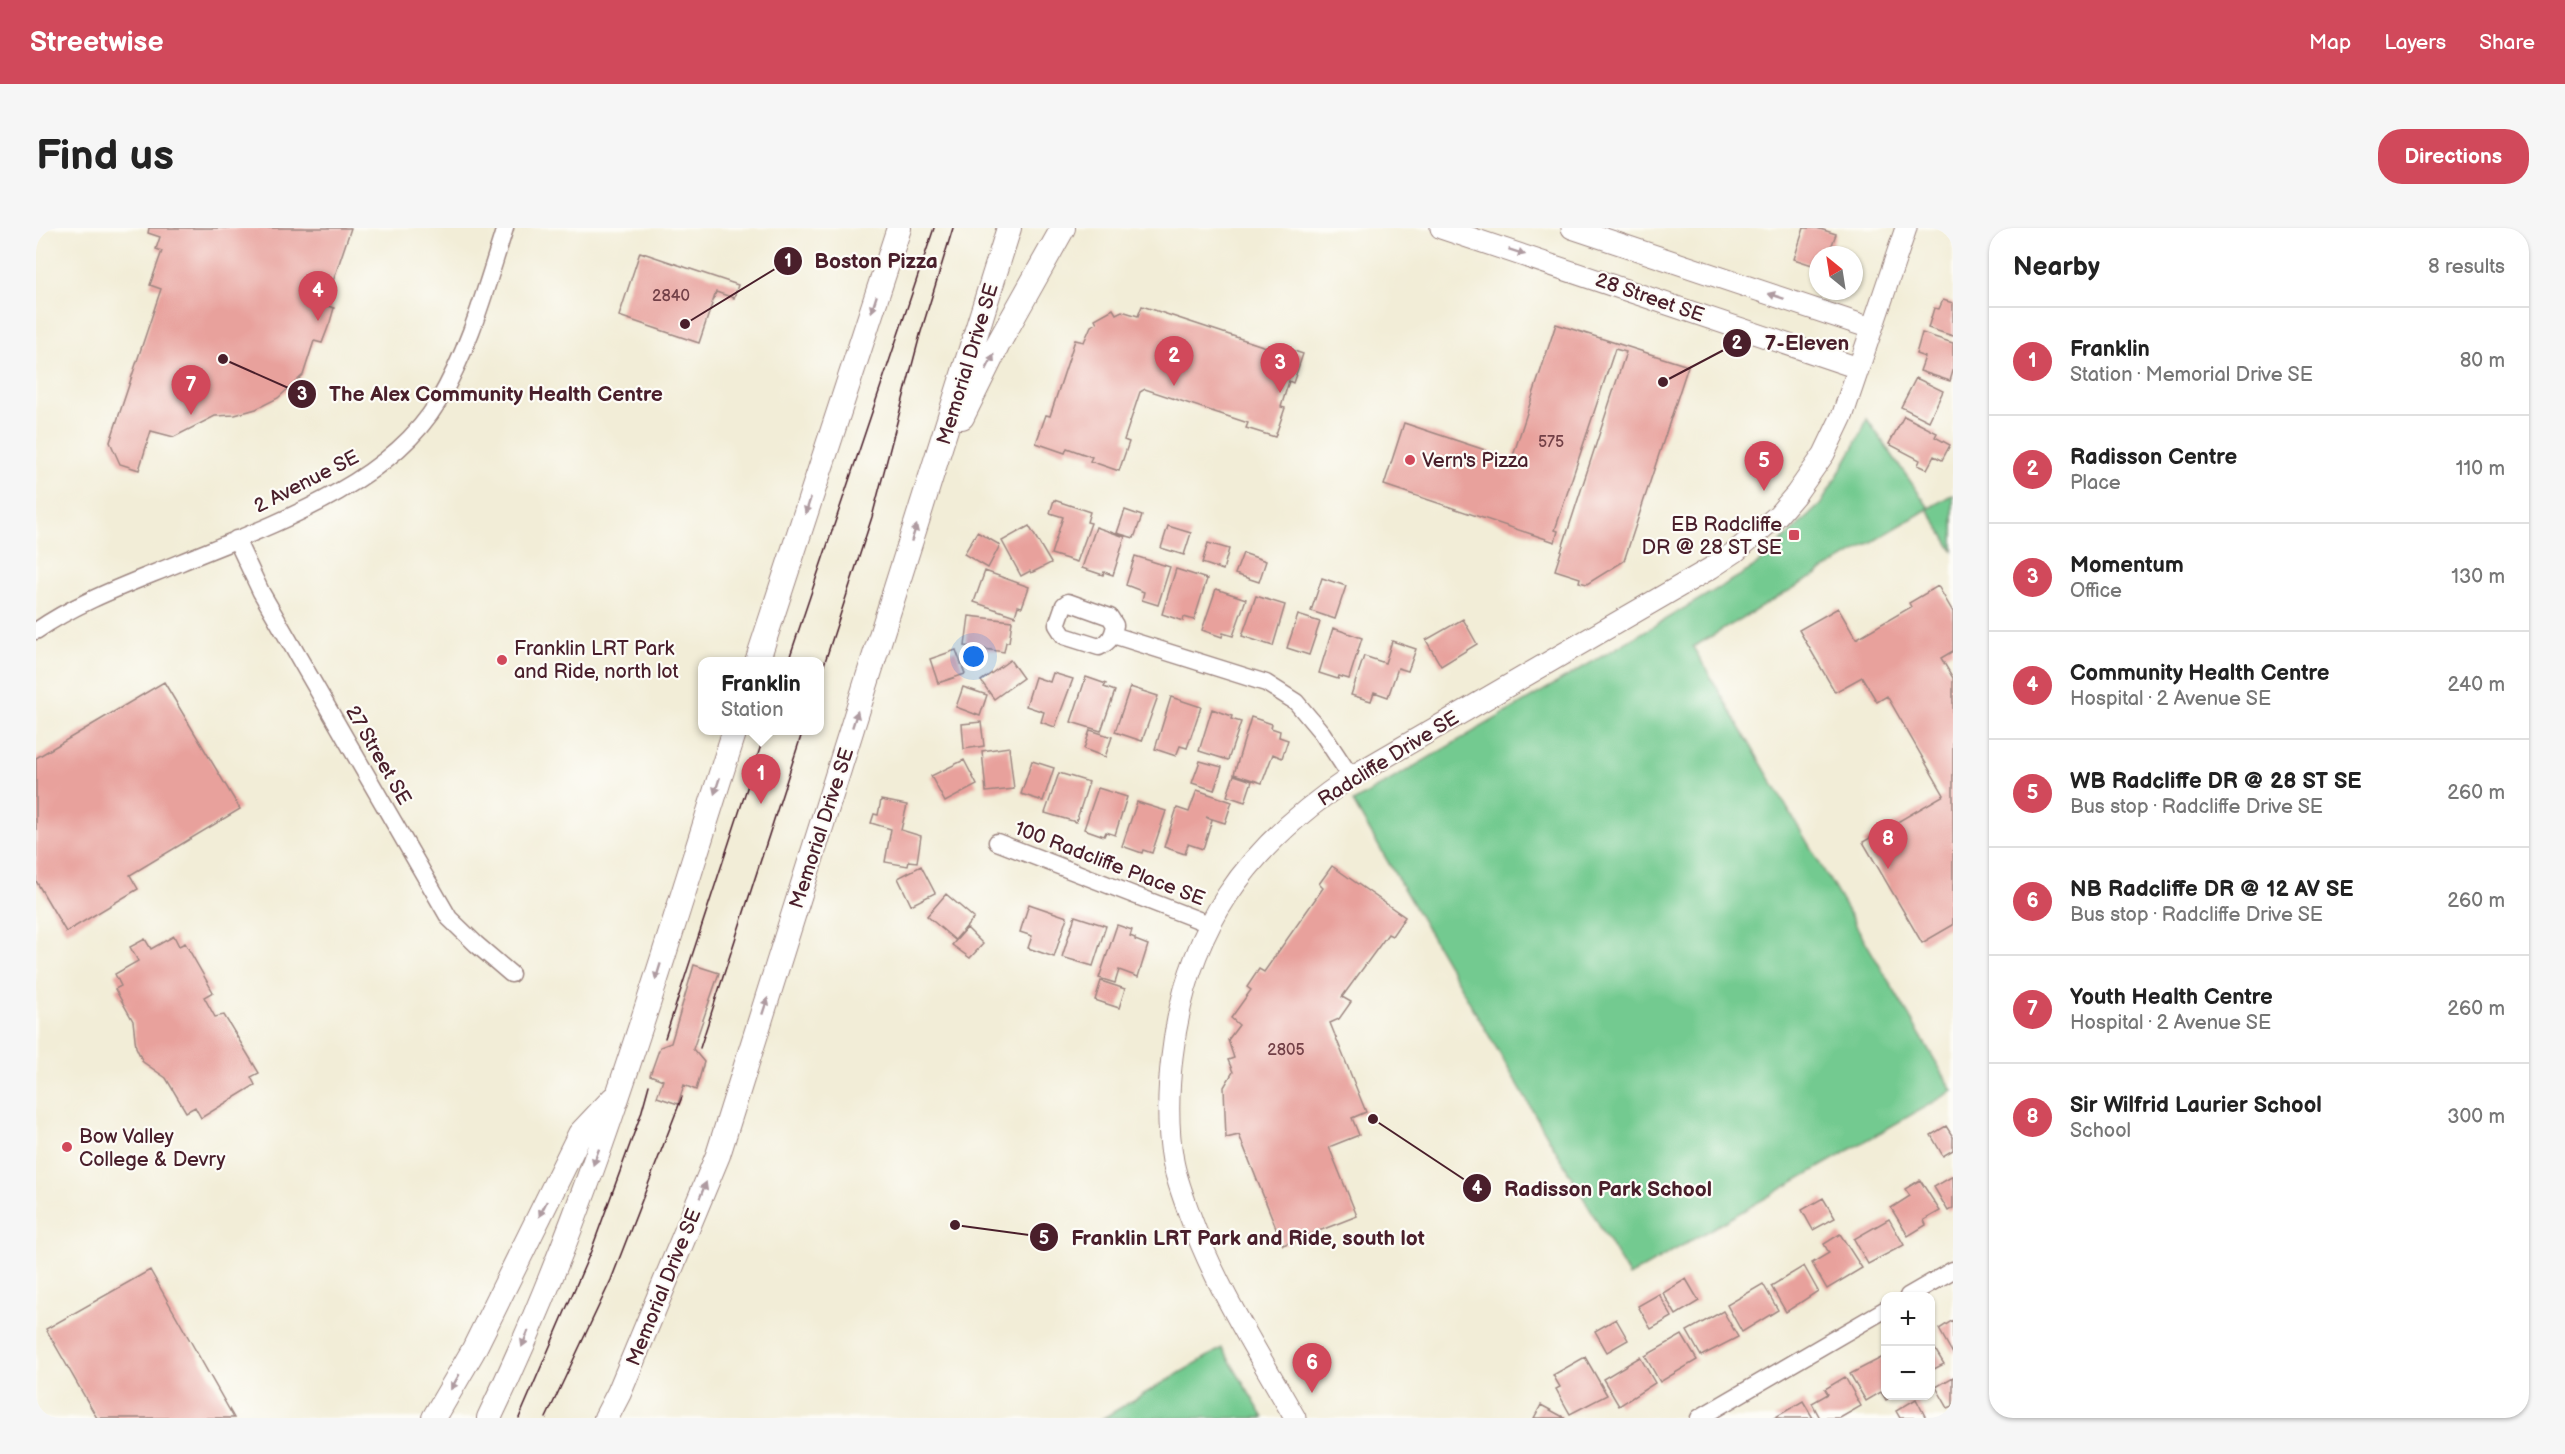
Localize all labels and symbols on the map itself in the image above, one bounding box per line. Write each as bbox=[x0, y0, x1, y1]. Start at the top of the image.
callout: Boston Pizza bbox=[773, 242, 950, 281]
north arrow bbox=[1809, 246, 1863, 300]
one-way arrow bbox=[1508, 248, 1526, 258]
text: Boston Pizza bbox=[814, 249, 938, 274]
text: 1 bbox=[784, 251, 792, 272]
street label: 28 Street SE bbox=[1592, 268, 1707, 328]
pin: 4 bbox=[298, 272, 338, 321]
street label: Memorial Drive SE bbox=[932, 281, 1004, 448]
house number: 2840 bbox=[652, 287, 690, 306]
one-way arrow bbox=[1767, 291, 1785, 300]
one-way arrow bbox=[869, 295, 878, 313]
callout: 7-Eleven bbox=[1722, 324, 1861, 363]
text: 7-Eleven bbox=[1765, 331, 1849, 356]
text: 2 bbox=[1732, 333, 1743, 354]
pin: 2 bbox=[1154, 336, 1194, 386]
pin: 3 bbox=[1260, 344, 1300, 393]
one-way arrow bbox=[985, 353, 994, 370]
pin: 7 bbox=[172, 366, 210, 415]
callout: The Alex Community Health Centre bbox=[287, 374, 675, 413]
text: The Alex Community Health Centre bbox=[329, 382, 663, 407]
text: 3 bbox=[297, 384, 307, 405]
house number: 575 bbox=[1538, 433, 1564, 452]
pin: 5 bbox=[1744, 442, 1784, 491]
street label: 2 Avenue SE bbox=[250, 445, 363, 519]
place label: Vern's Pizza bbox=[1422, 449, 1529, 473]
marker: Vern's Pizza bbox=[1403, 453, 1417, 467]
one-way arrow bbox=[802, 497, 812, 515]
place label: EB Radcliffe DR @ 28 ST SE bbox=[1641, 513, 1782, 560]
one-way arrow bbox=[910, 524, 919, 542]
marker: EB Radcliffe DR @ 28 ST SE bbox=[1787, 528, 1801, 542]
place label: Franklin LRT Park and Ride, north lot bbox=[514, 637, 679, 684]
your location bbox=[959, 642, 988, 671]
marker: Franklin LRT Park and Ride, north lot bbox=[495, 653, 509, 667]
street label: 27 Street SE bbox=[340, 702, 416, 809]
street label: Radcliffe Drive SE bbox=[1314, 706, 1463, 812]
one-way arrow bbox=[851, 710, 860, 728]
street label: Memorial Drive SE bbox=[785, 745, 859, 912]
pin: 1 bbox=[742, 754, 780, 804]
one-way arrow bbox=[712, 777, 721, 795]
street label: 100 Radcliffe Place SE bbox=[1011, 817, 1208, 911]
pin: 8 bbox=[1868, 820, 1908, 869]
one-way arrow bbox=[653, 963, 662, 981]
one-way arrow bbox=[761, 997, 770, 1015]
house number: 2805 bbox=[1267, 1041, 1305, 1060]
place label: Bow Valley College & Devry bbox=[79, 1125, 226, 1172]
marker: Bow Valley College & Devry bbox=[60, 1140, 74, 1154]
one-way arrow bbox=[591, 1148, 601, 1166]
callout: Radisson Park School bbox=[1462, 1169, 1724, 1208]
text: Radisson Park School bbox=[1504, 1177, 1712, 1202]
text: 4 bbox=[1472, 1178, 1483, 1199]
one-way arrow bbox=[698, 1181, 708, 1199]
one-way arrow bbox=[539, 1200, 548, 1217]
street label: Memorial Drive SE bbox=[621, 1205, 706, 1369]
callout: Franklin LRT Park and Ride, south lot bbox=[1029, 1218, 1437, 1257]
text: Franklin LRT Park and Ride, south lot bbox=[1071, 1226, 1425, 1251]
text: 5 bbox=[1039, 1228, 1049, 1249]
one-way arrow bbox=[520, 1330, 530, 1348]
pin: 6 bbox=[1292, 1344, 1332, 1393]
one-way arrow bbox=[449, 1374, 460, 1390]

